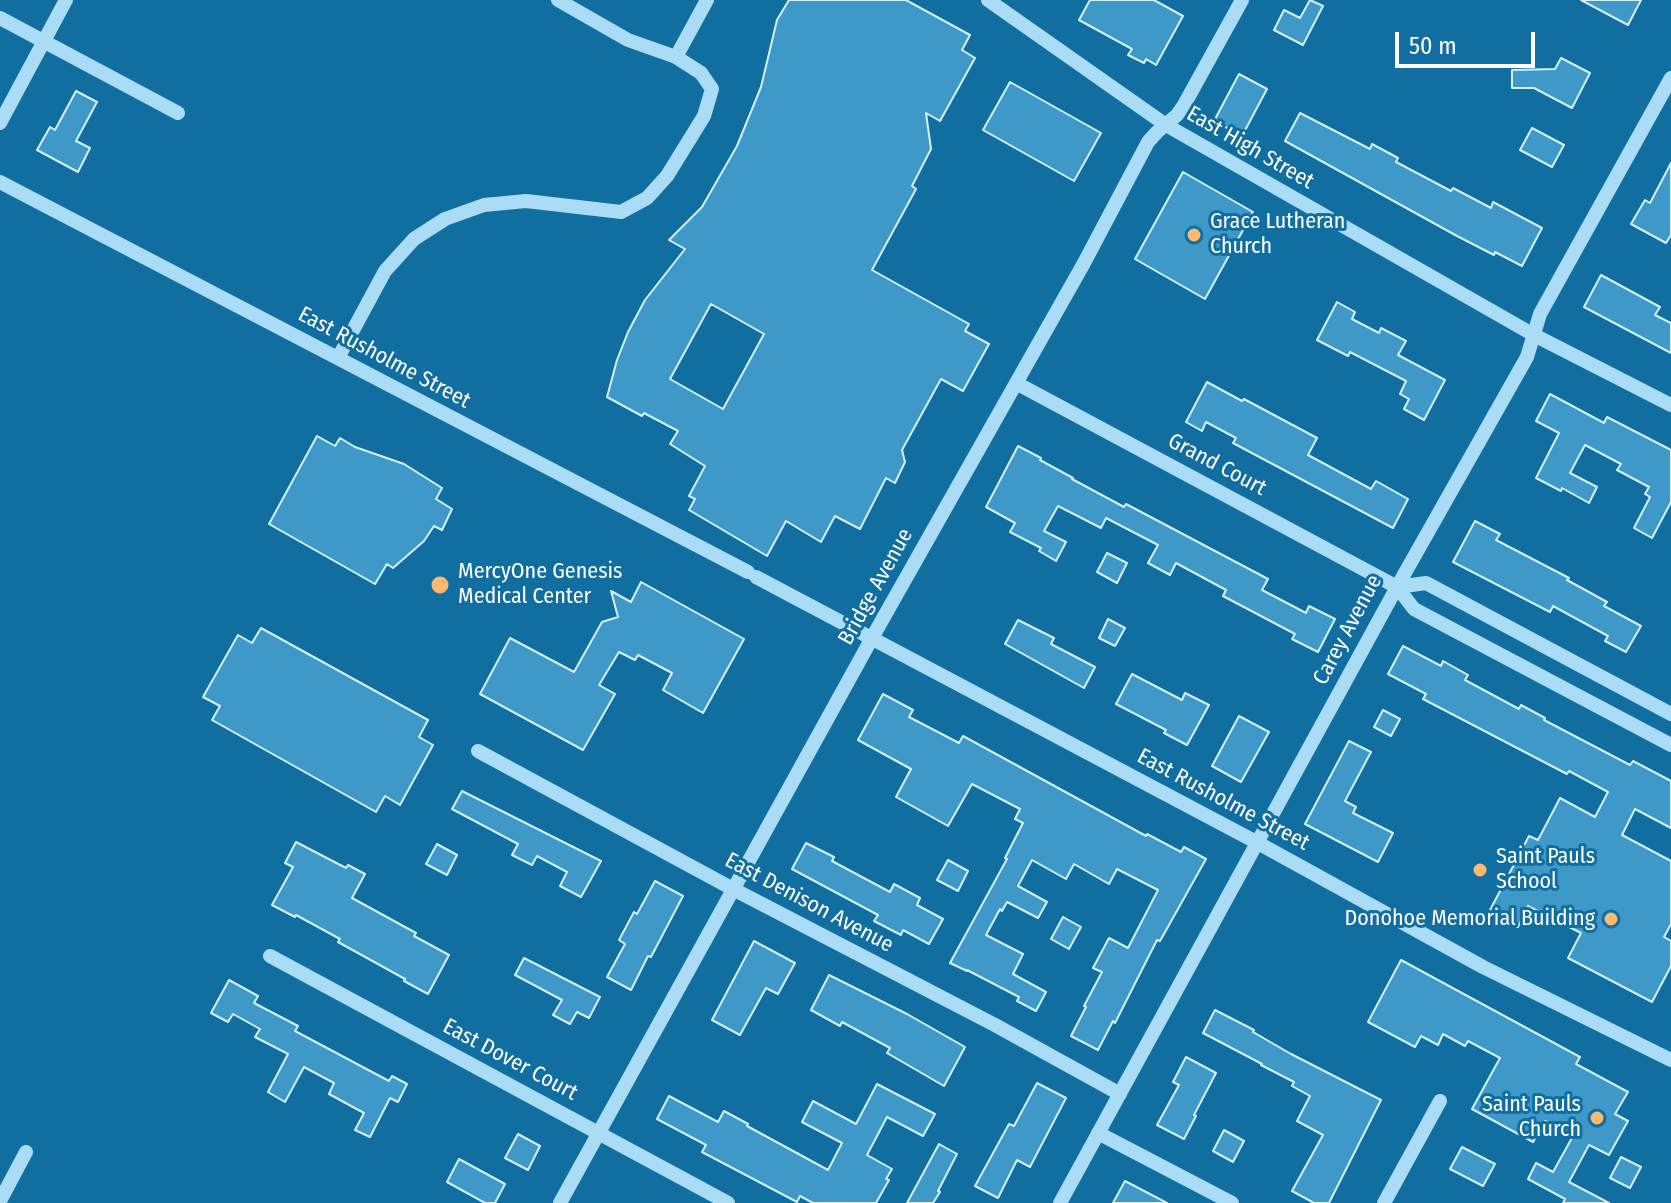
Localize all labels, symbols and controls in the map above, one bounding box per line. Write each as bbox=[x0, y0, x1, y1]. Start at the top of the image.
scale bar bbox=[1399, 16, 1539, 66]
text: 50 m bbox=[1409, 32, 1457, 60]
street label: East High Street bbox=[1182, 101, 1318, 195]
place label: Grace Lutheran Church bbox=[1210, 209, 1345, 260]
marker: Grace Lutheran Church bbox=[1185, 226, 1203, 244]
street label: East Rusholme Street bbox=[293, 301, 475, 415]
street label: Grand Court bbox=[1163, 428, 1271, 502]
street label: Bridge Avenue bbox=[833, 524, 919, 650]
place label: MercyOne Genesis Medical Center bbox=[458, 559, 623, 610]
street label: Carey Avenue bbox=[1308, 571, 1388, 689]
marker: MercyOne Genesis Medical Center bbox=[429, 574, 451, 596]
street label: East Rusholme Street bbox=[1132, 743, 1314, 857]
place label: Saint Pauls School bbox=[1496, 844, 1595, 896]
street label: East Denison Avenue bbox=[720, 847, 898, 959]
marker: Saint Pauls School bbox=[1471, 861, 1489, 879]
place label: Donohoe Memorial Building bbox=[1344, 906, 1595, 932]
marker: Donohoe Memorial Building bbox=[1602, 910, 1620, 928]
street label: East Dover Court bbox=[438, 1013, 582, 1107]
place label: Saint Pauls Church bbox=[1482, 1092, 1581, 1144]
marker: Saint Pauls Church bbox=[1588, 1109, 1606, 1127]

